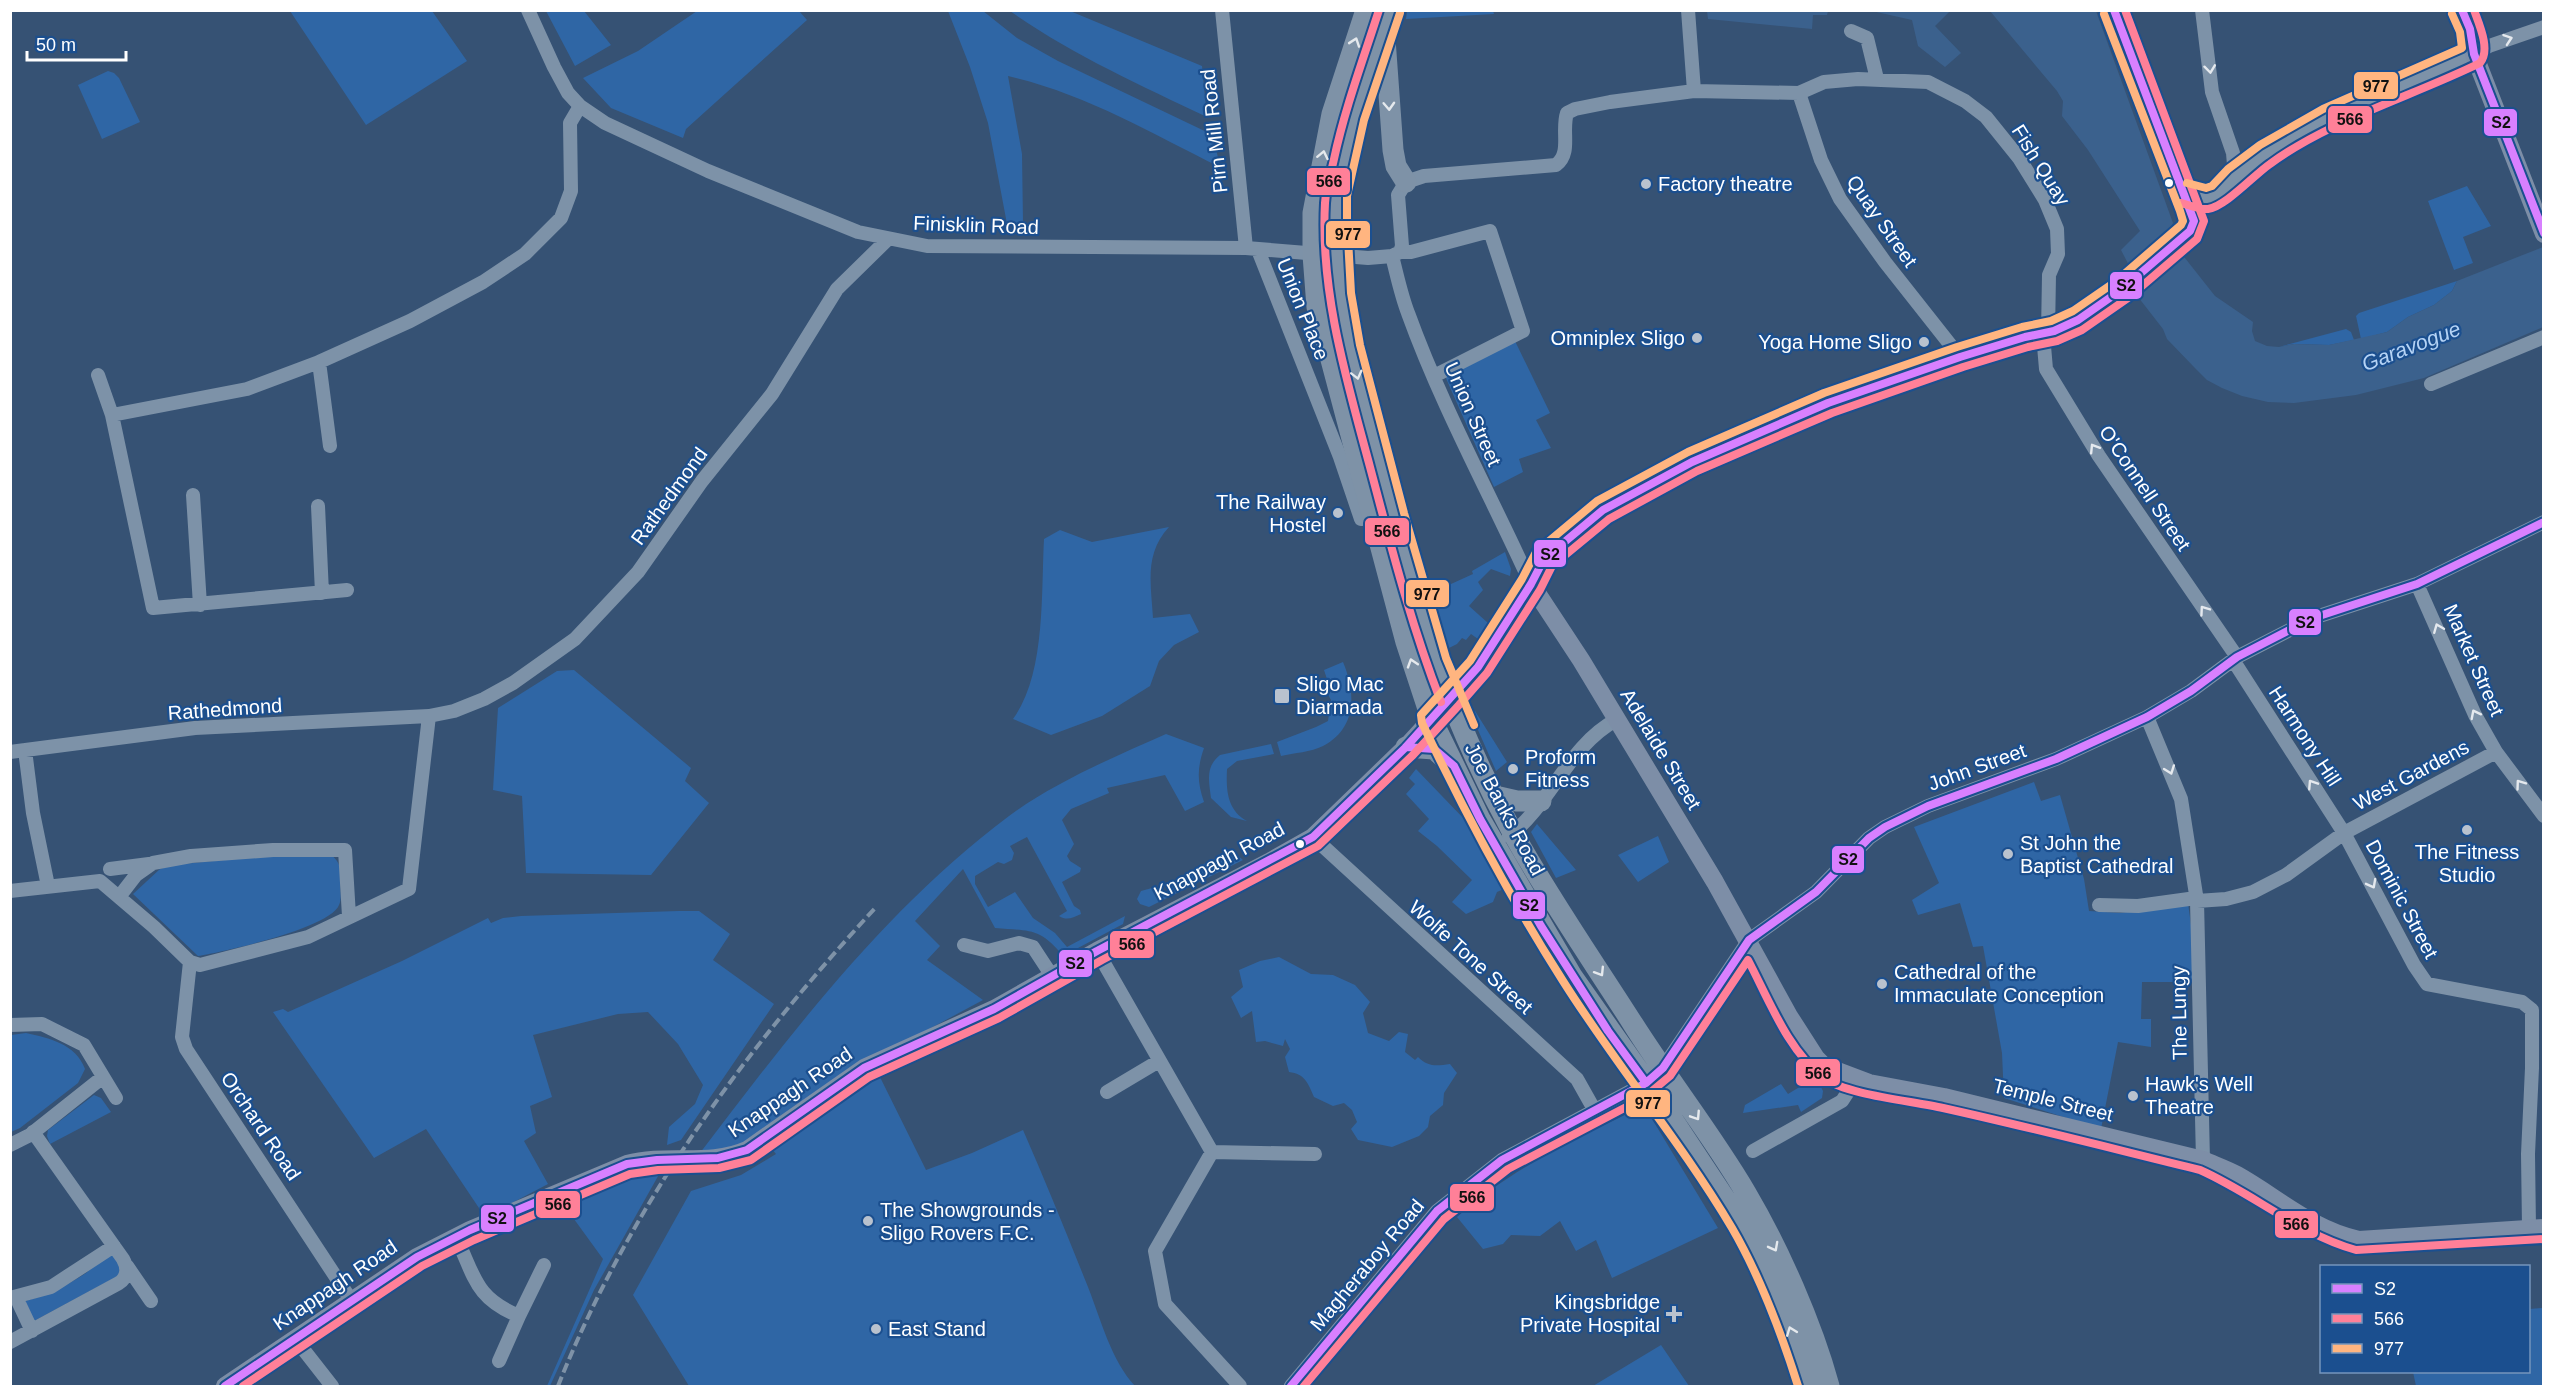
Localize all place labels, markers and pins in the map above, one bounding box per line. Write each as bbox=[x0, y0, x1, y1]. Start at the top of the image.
place label: Factory theatre bbox=[1658, 173, 1793, 195]
marker: Factory theatre bbox=[1639, 177, 1653, 191]
unlabelled marker bbox=[2163, 177, 2175, 189]
place label: Omniplex Sligo bbox=[1550, 327, 1685, 349]
marker: Omniplex Sligo bbox=[1690, 331, 1704, 345]
place label: Yoga Home Sligo bbox=[1758, 331, 1912, 353]
marker: Yoga Home Sligo bbox=[1917, 335, 1931, 349]
place label: The Railway Hostel bbox=[1216, 491, 1326, 536]
marker: The Railway Hostel bbox=[1331, 506, 1345, 520]
place label: Sligo Mac Diarmada bbox=[1296, 673, 1384, 718]
marker: Sligo Mac Diarmada bbox=[1273, 687, 1291, 705]
place label: Proform Fitness bbox=[1525, 746, 1596, 791]
marker: Proform Fitness bbox=[1506, 762, 1520, 776]
marker: The Fitness Studio bbox=[2460, 823, 2474, 837]
place label: St John the Baptist Cathedral bbox=[2020, 832, 2173, 877]
unlabelled marker bbox=[1294, 838, 1306, 850]
place label: The Fitness Studio bbox=[2415, 841, 2519, 886]
marker: St John the Baptist Cathedral bbox=[2001, 847, 2015, 861]
place label: Cathedral of the Immaculate Conception bbox=[1894, 961, 2104, 1006]
marker: Cathedral of the Immaculate Conception bbox=[1875, 977, 1889, 991]
place label: Hawk's Well Theatre bbox=[2145, 1073, 2253, 1118]
marker: Hawk's Well Theatre bbox=[2126, 1089, 2140, 1103]
place label: The Showgrounds - Sligo Rovers F.C. bbox=[880, 1199, 1055, 1244]
marker: The Showgrounds - Sligo Rovers F.C. bbox=[861, 1214, 875, 1228]
place label: Kingsbridge Private Hospital bbox=[1520, 1291, 1660, 1336]
marker: Kingsbridge Private Hospital bbox=[1665, 1305, 1683, 1323]
place label: East Stand bbox=[888, 1318, 986, 1340]
marker: East Stand bbox=[869, 1322, 883, 1336]

